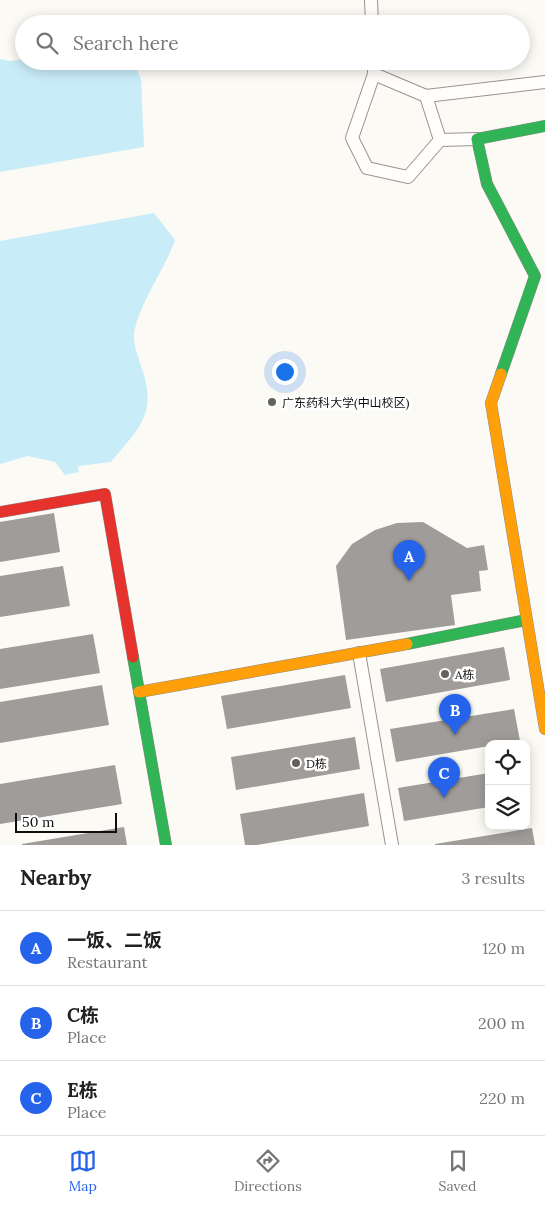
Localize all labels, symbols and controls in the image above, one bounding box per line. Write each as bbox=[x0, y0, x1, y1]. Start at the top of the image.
search box bbox=[15, 15, 530, 70]
icon: search bbox=[33, 29, 61, 57]
text: Search here bbox=[73, 31, 179, 55]
your location bbox=[272, 359, 298, 385]
place label: 广东药科大学(中山校区) bbox=[282, 395, 410, 411]
marker: 广东药科大学(中山校区) bbox=[266, 396, 278, 408]
pin: A bbox=[393, 540, 425, 581]
place label: A栋 bbox=[454, 667, 475, 682]
marker: A栋 bbox=[439, 668, 451, 680]
pin: B bbox=[439, 694, 471, 735]
map controls bbox=[485, 740, 530, 830]
button: locate bbox=[485, 740, 530, 785]
place label: D栋 bbox=[306, 756, 327, 771]
marker: D栋 bbox=[290, 757, 302, 769]
pin: C bbox=[428, 757, 460, 798]
button: layers bbox=[485, 785, 530, 830]
scale bar bbox=[15, 810, 118, 833]
text: 50 m bbox=[22, 813, 55, 831]
text: Nearby bbox=[20, 864, 91, 891]
text: 3 results bbox=[461, 868, 525, 888]
text: 一饭、二饭 bbox=[67, 928, 162, 952]
text: A bbox=[31, 938, 41, 958]
text: 120 m bbox=[482, 938, 525, 958]
text: Restaurant bbox=[67, 952, 148, 972]
text: C栋 bbox=[67, 1003, 99, 1027]
text: B bbox=[31, 1013, 41, 1033]
text: 200 m bbox=[478, 1013, 525, 1033]
text: Place bbox=[67, 1027, 106, 1047]
text: E栋 bbox=[67, 1078, 98, 1102]
text: C bbox=[30, 1088, 42, 1108]
text: 220 m bbox=[479, 1088, 525, 1108]
text: Place bbox=[67, 1102, 106, 1122]
tab: Map bbox=[68, 1147, 97, 1195]
tab: Directions bbox=[234, 1147, 302, 1195]
tab: Saved bbox=[439, 1147, 477, 1195]

